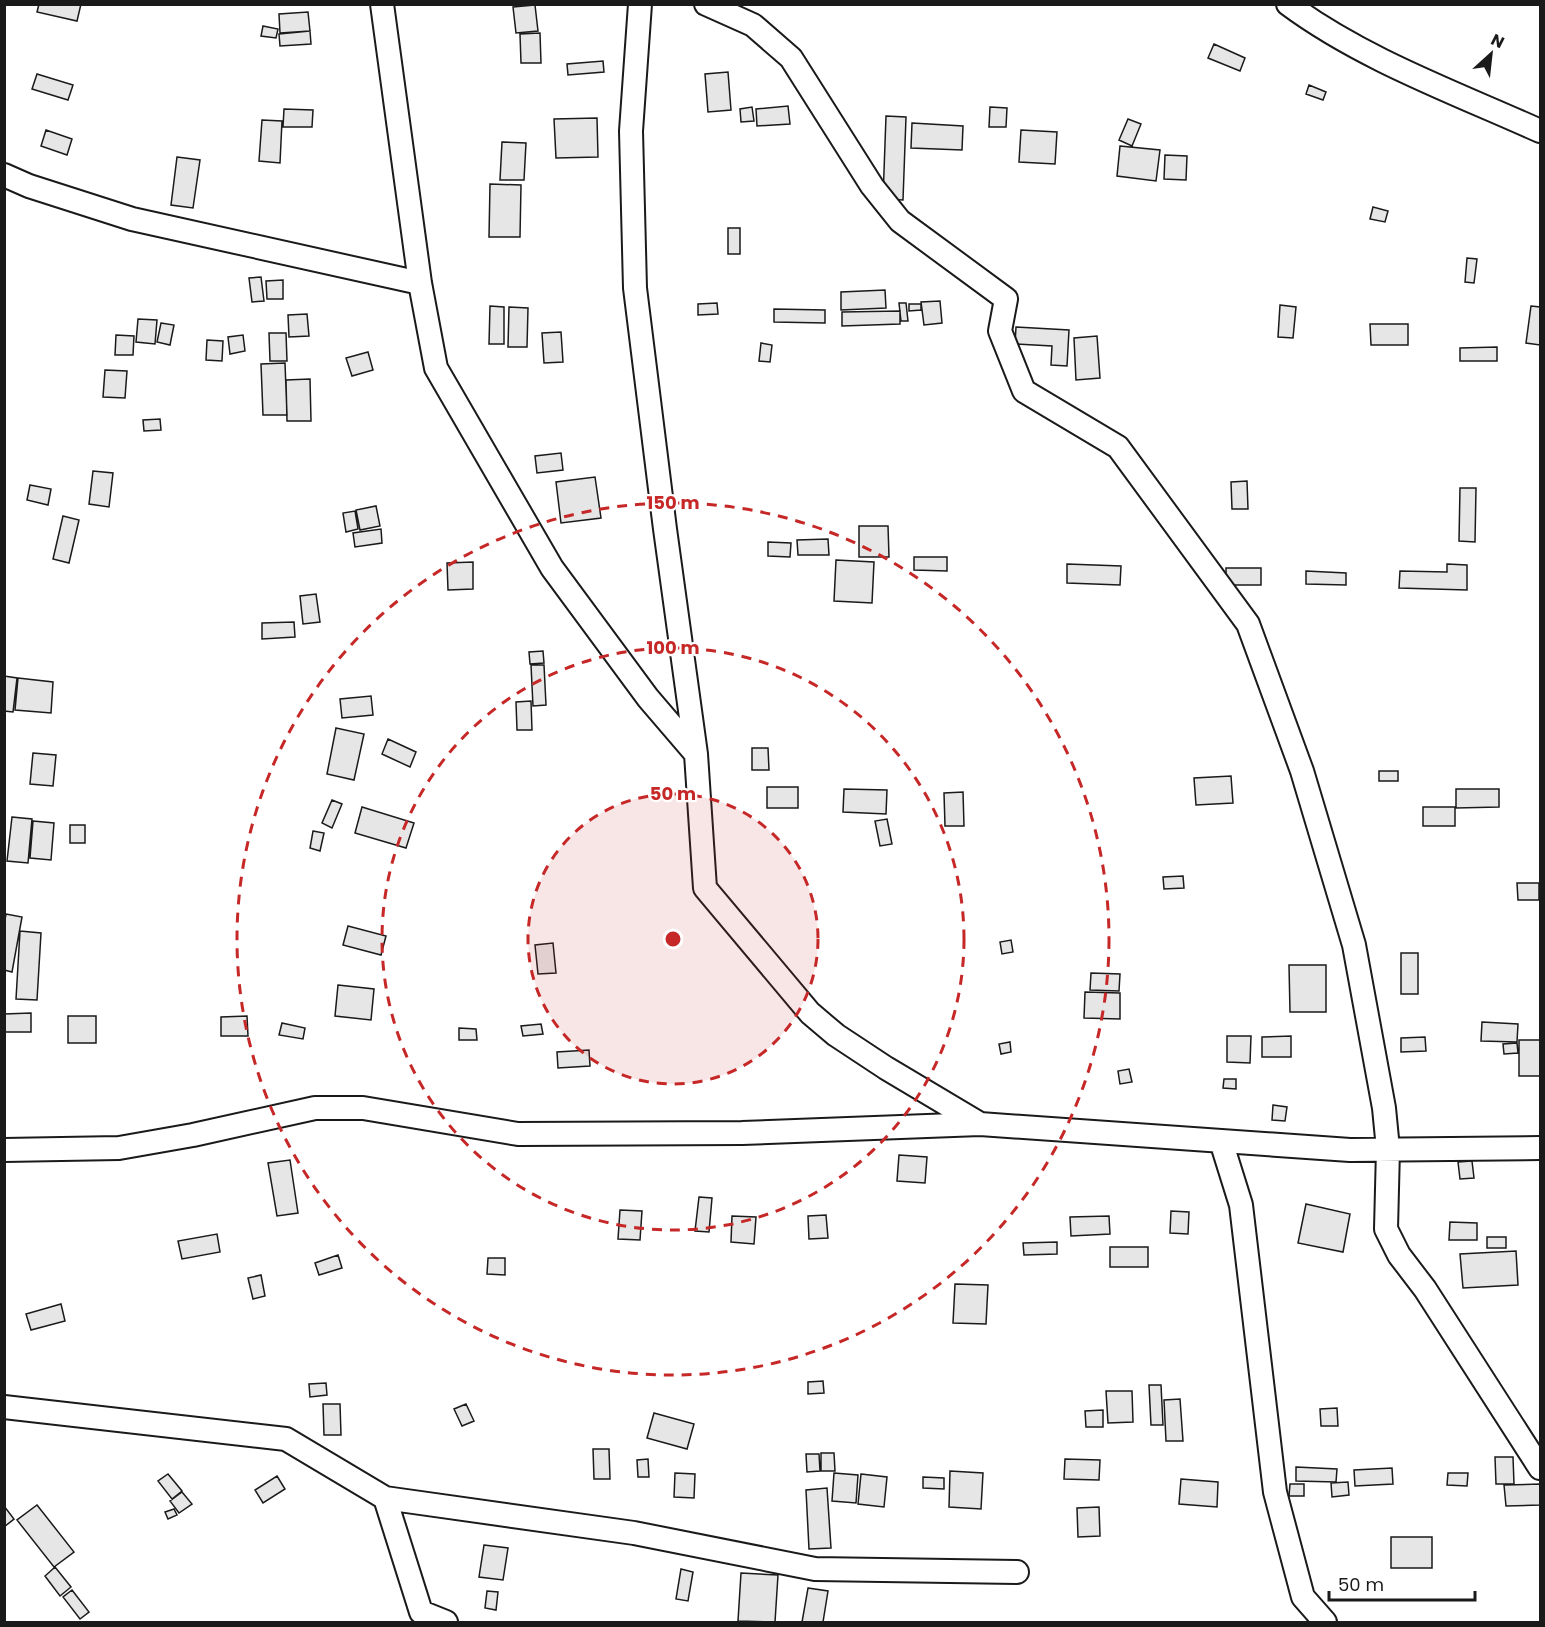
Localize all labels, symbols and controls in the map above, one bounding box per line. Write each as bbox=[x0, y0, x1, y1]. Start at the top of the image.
north arrow bbox=[1461, 24, 1521, 84]
text: N bbox=[1487, 28, 1508, 54]
text: 150 m bbox=[646, 490, 700, 515]
text: 100 m bbox=[646, 635, 700, 660]
text: 50 m bbox=[650, 781, 696, 806]
centre of rings bbox=[663, 929, 683, 949]
scale bar bbox=[1329, 1564, 1474, 1602]
text: 50 m bbox=[1338, 1572, 1384, 1597]

